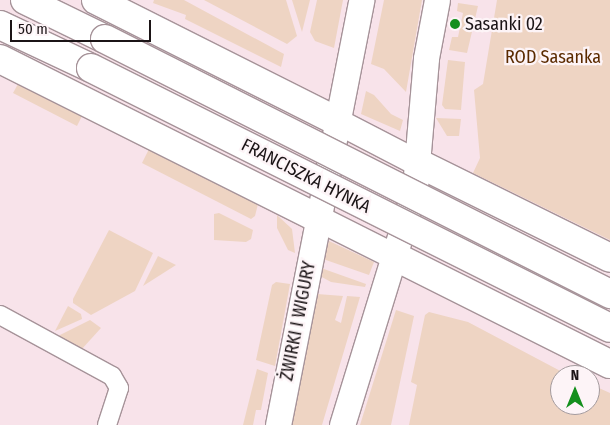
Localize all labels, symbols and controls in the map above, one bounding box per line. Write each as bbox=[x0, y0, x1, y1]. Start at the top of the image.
scale bar bbox=[12, 10, 154, 42]
place label: Sasanki 02 bbox=[465, 13, 543, 35]
marker: Sasanki 02 bbox=[449, 18, 461, 30]
text: 50 m bbox=[18, 20, 48, 38]
park label: ROD Sasanka bbox=[505, 46, 601, 68]
street label: FRANCISZKA HYNKA bbox=[238, 134, 374, 218]
street label: ŻWIRKI I WIGURY bbox=[276, 259, 320, 383]
north arrow bbox=[550, 365, 600, 415]
text: N bbox=[571, 367, 579, 384]

